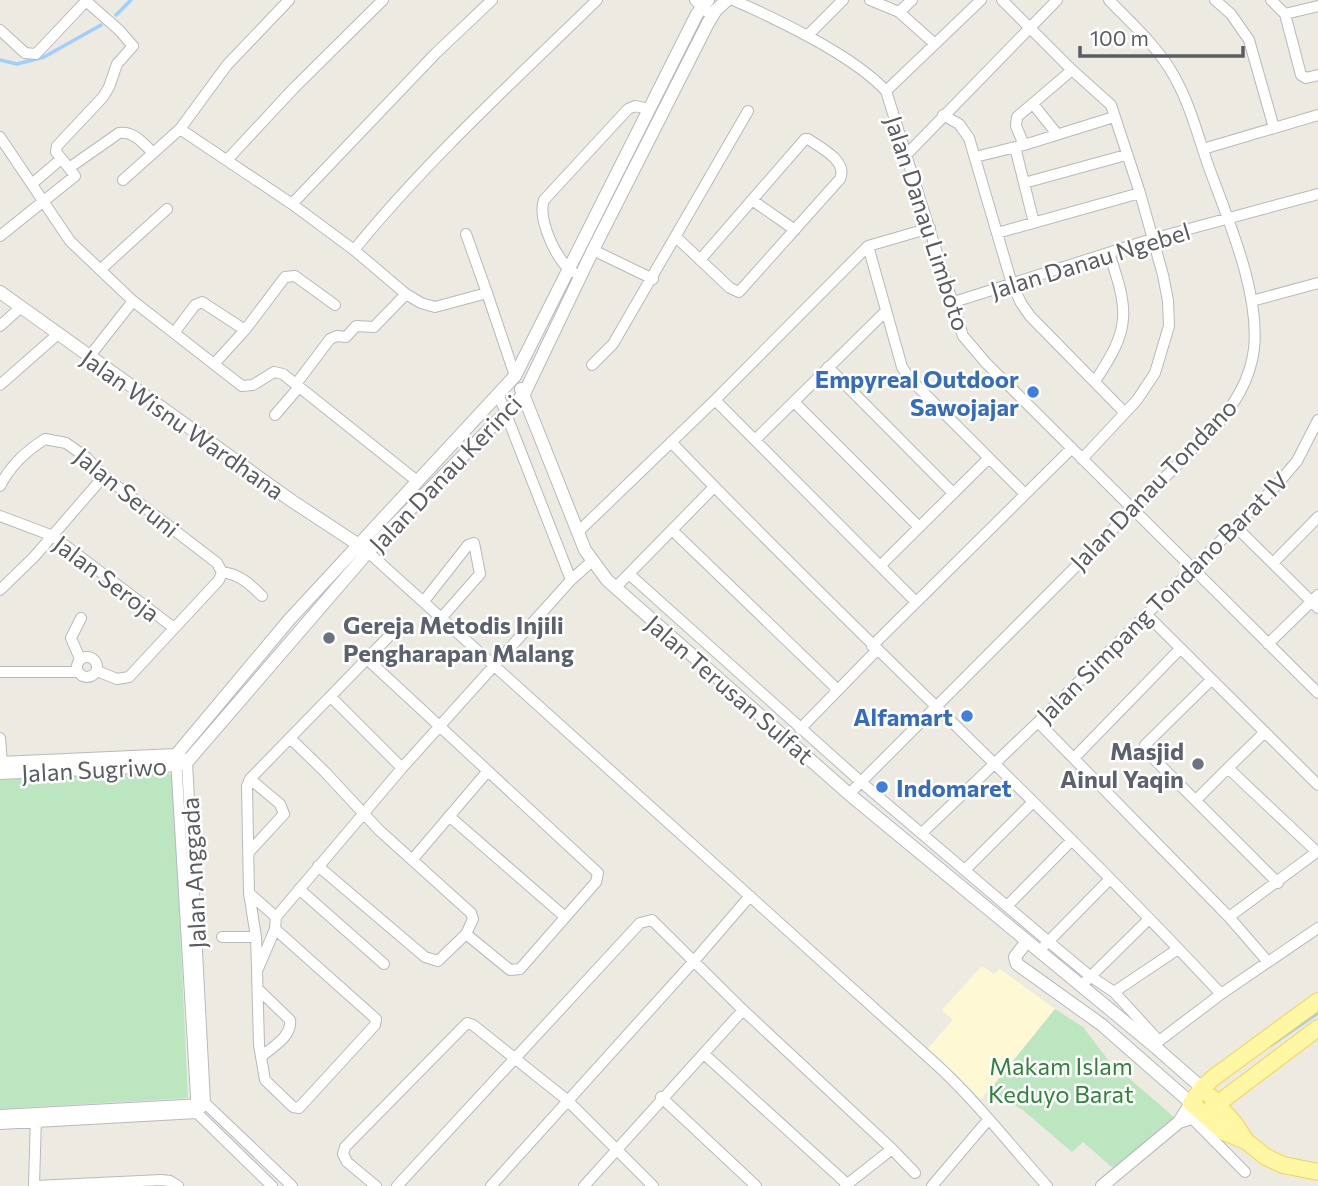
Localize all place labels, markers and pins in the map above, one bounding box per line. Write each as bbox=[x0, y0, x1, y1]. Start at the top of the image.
place label: Empyreal Outdoor Sawojajar bbox=[815, 364, 1019, 421]
marker: Empyreal Outdoor Sawojajar bbox=[1025, 384, 1041, 400]
place label: Gereja Metodis Injili Pengharapan Malang bbox=[343, 610, 574, 667]
marker: Gereja Metodis Injili Pengharapan Malang bbox=[321, 630, 337, 646]
place label: Alfamart bbox=[853, 702, 953, 731]
marker: Alfamart bbox=[959, 708, 975, 724]
place label: Masjid Ainul Yaqin bbox=[1060, 736, 1184, 793]
marker: Masjid Ainul Yaqin bbox=[1190, 756, 1206, 772]
place label: Indomaret bbox=[896, 773, 1012, 802]
marker: Indomaret bbox=[874, 779, 890, 795]

